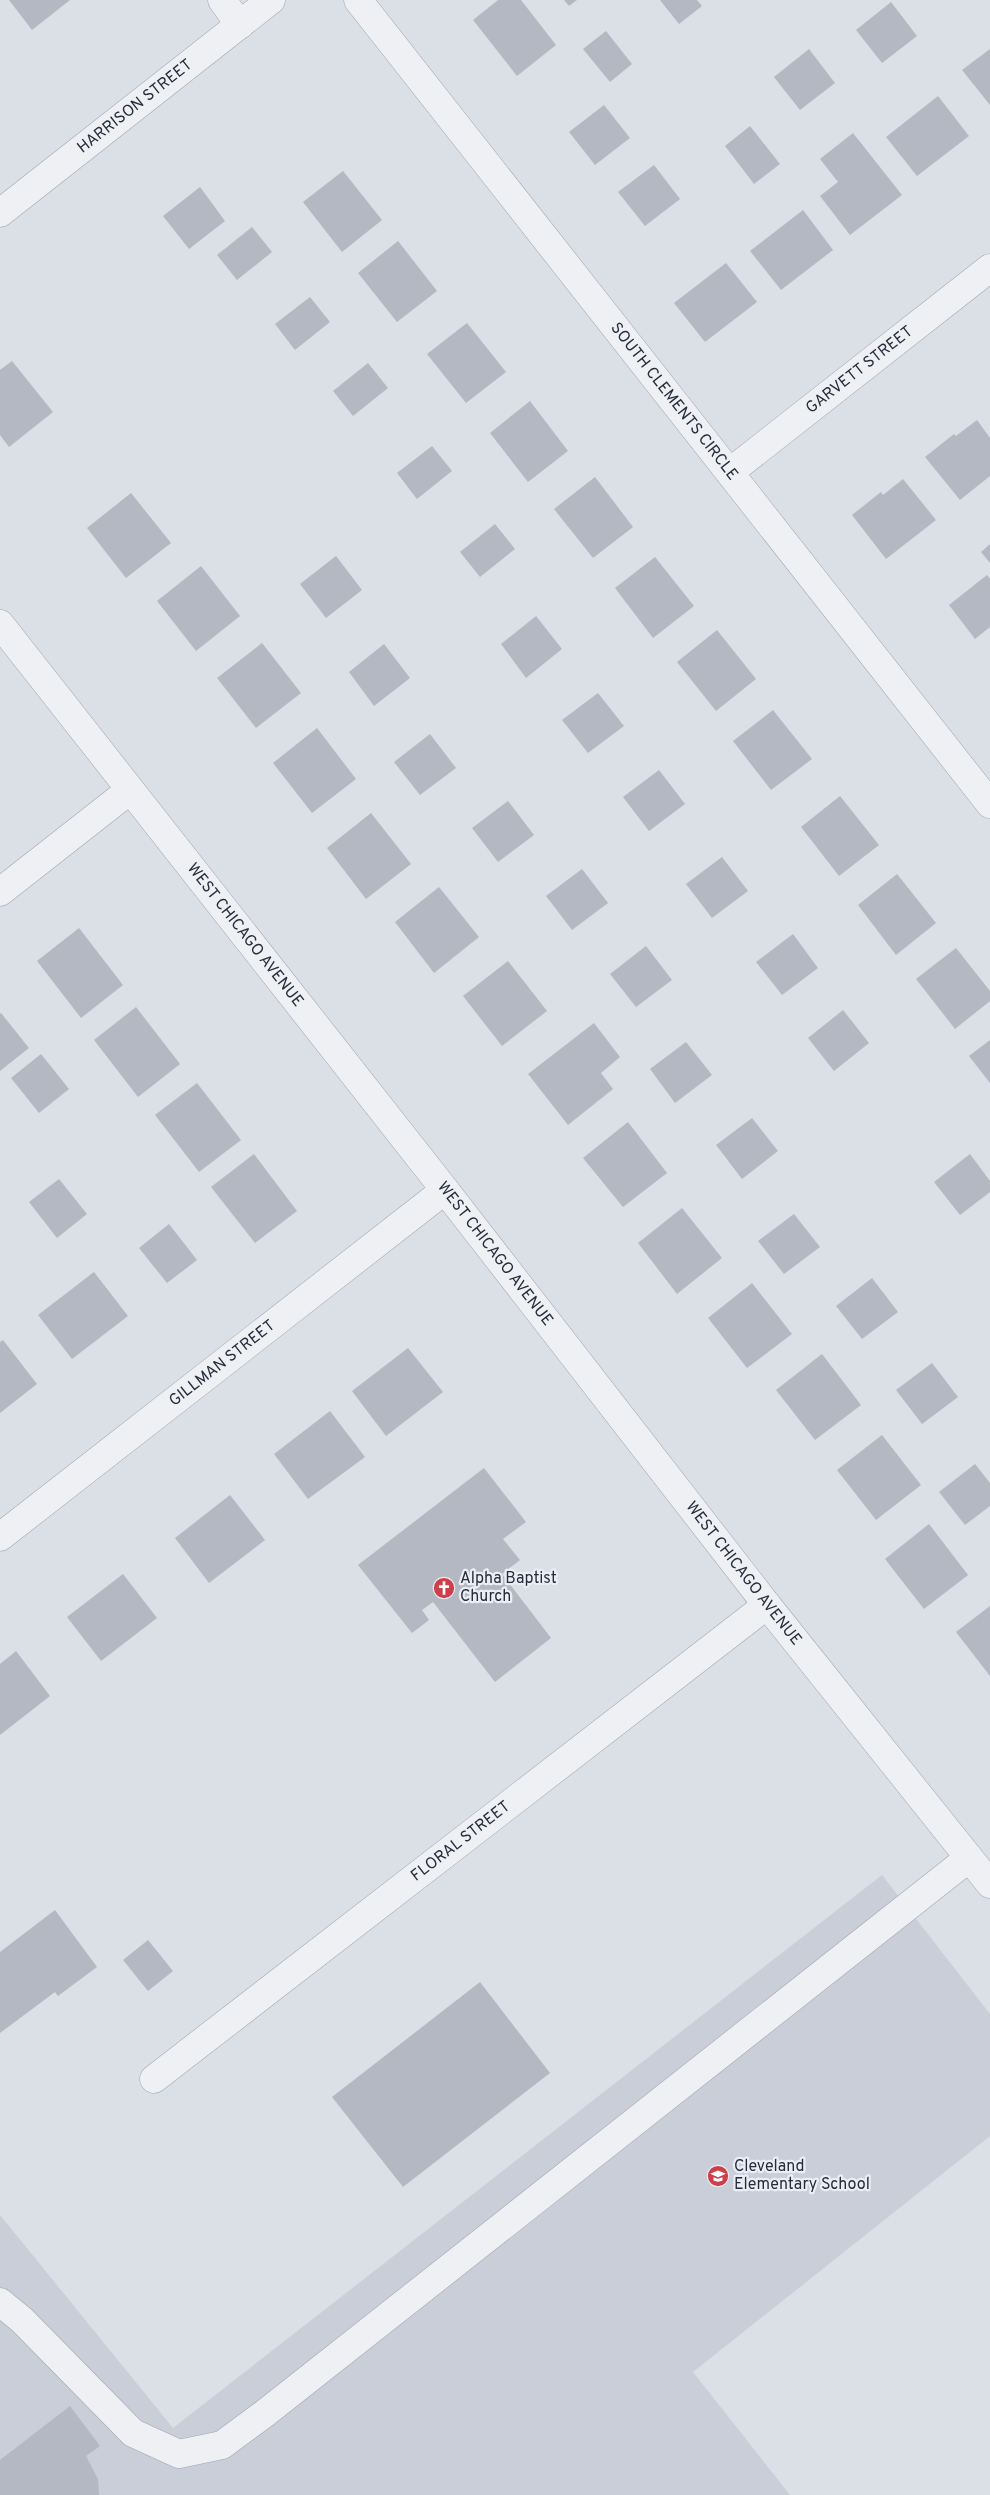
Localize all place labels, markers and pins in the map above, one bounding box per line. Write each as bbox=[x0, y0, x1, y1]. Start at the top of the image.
place label: Alpha Baptist Church bbox=[460, 1569, 557, 1607]
church icon: Alpha Baptist Church bbox=[432, 1576, 456, 1600]
place label: Cleveland Elementary School bbox=[734, 2157, 870, 2195]
school or university icon: Cleveland Elementary School bbox=[706, 2164, 730, 2188]

